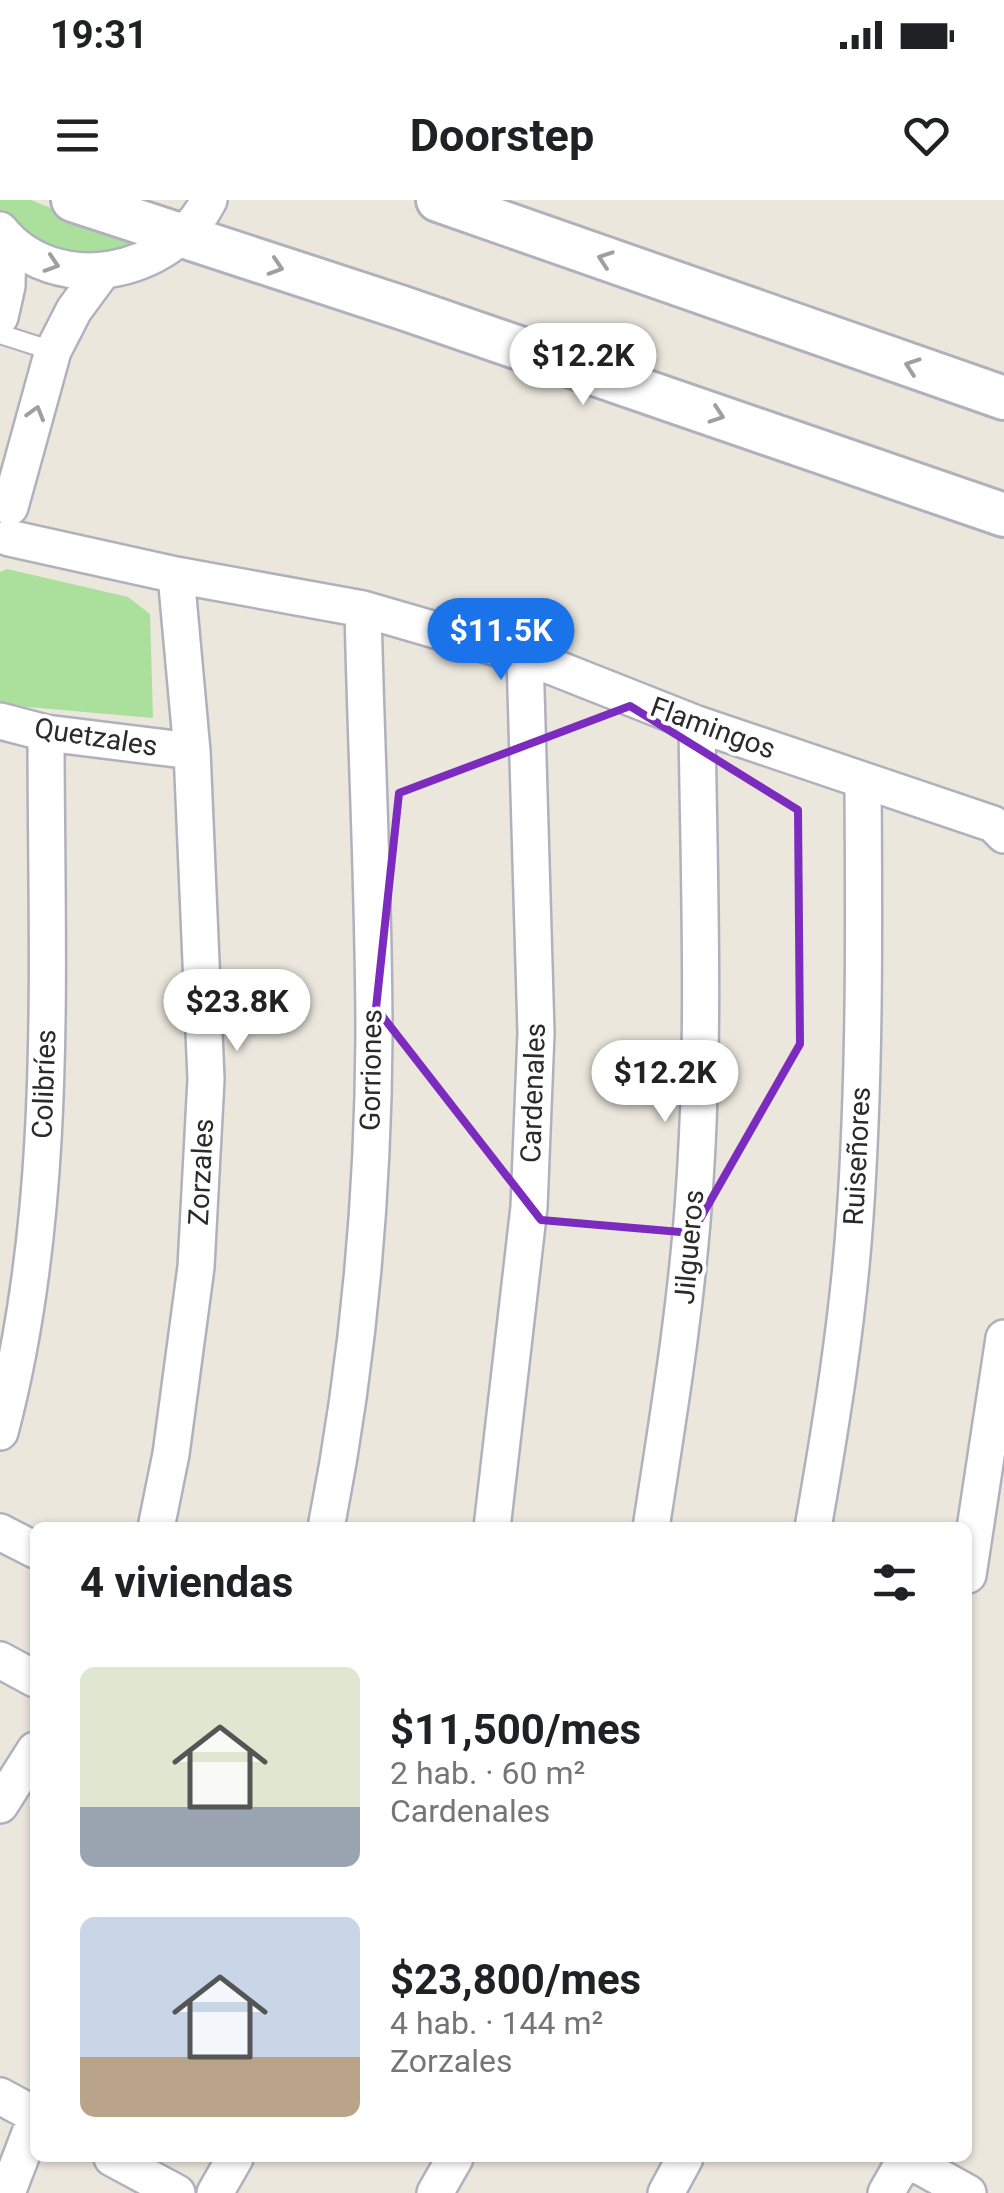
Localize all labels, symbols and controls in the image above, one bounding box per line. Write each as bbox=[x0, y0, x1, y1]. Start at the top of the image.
text: 19:31 bbox=[50, 13, 148, 57]
icon: menu bbox=[50, 108, 105, 163]
icon: heart bbox=[899, 108, 954, 163]
text: Doorstep bbox=[410, 109, 594, 162]
one-way arrow bbox=[598, 250, 615, 271]
one-way arrow bbox=[43, 252, 60, 272]
one-way arrow bbox=[267, 255, 284, 275]
pin: $12.2K bbox=[502, 323, 664, 408]
text: $12.2K bbox=[531, 336, 635, 374]
one-way arrow bbox=[904, 357, 921, 378]
one-way arrow bbox=[707, 403, 724, 424]
one-way arrow bbox=[24, 405, 45, 422]
pin: $11.5K bbox=[420, 598, 582, 683]
text: $11.5K bbox=[449, 611, 553, 649]
street label: Flamingos bbox=[646, 690, 780, 766]
street label: Quetzales bbox=[32, 711, 160, 763]
pin: $23.8K bbox=[156, 969, 318, 1054]
text: $23.8K bbox=[185, 982, 289, 1020]
street label: Gorriones bbox=[353, 1009, 389, 1131]
street label: Cardenales bbox=[514, 1022, 552, 1164]
street label: Colibríes bbox=[26, 1029, 62, 1139]
pin: $12.2K bbox=[584, 1040, 746, 1125]
text: $12.2K bbox=[613, 1053, 717, 1091]
street label: Ruiseñores bbox=[837, 1086, 877, 1226]
street label: Zorzales bbox=[182, 1118, 220, 1226]
street label: Jilgueros bbox=[668, 1188, 710, 1306]
icon: filters bbox=[867, 1555, 922, 1610]
text: 4 viviendas bbox=[80, 1558, 293, 1607]
text: $11,500/mes bbox=[390, 1705, 641, 1754]
icon: home bbox=[160, 1707, 280, 1827]
text: 2 hab. · 60 m² bbox=[390, 1754, 585, 1792]
text: Cardenales bbox=[390, 1792, 550, 1830]
text: $23,800/mes bbox=[390, 1955, 641, 2004]
icon: home bbox=[160, 1957, 280, 2077]
text: 4 hab. · 144 m² bbox=[390, 2004, 603, 2042]
text: Zorzales bbox=[390, 2042, 512, 2080]

